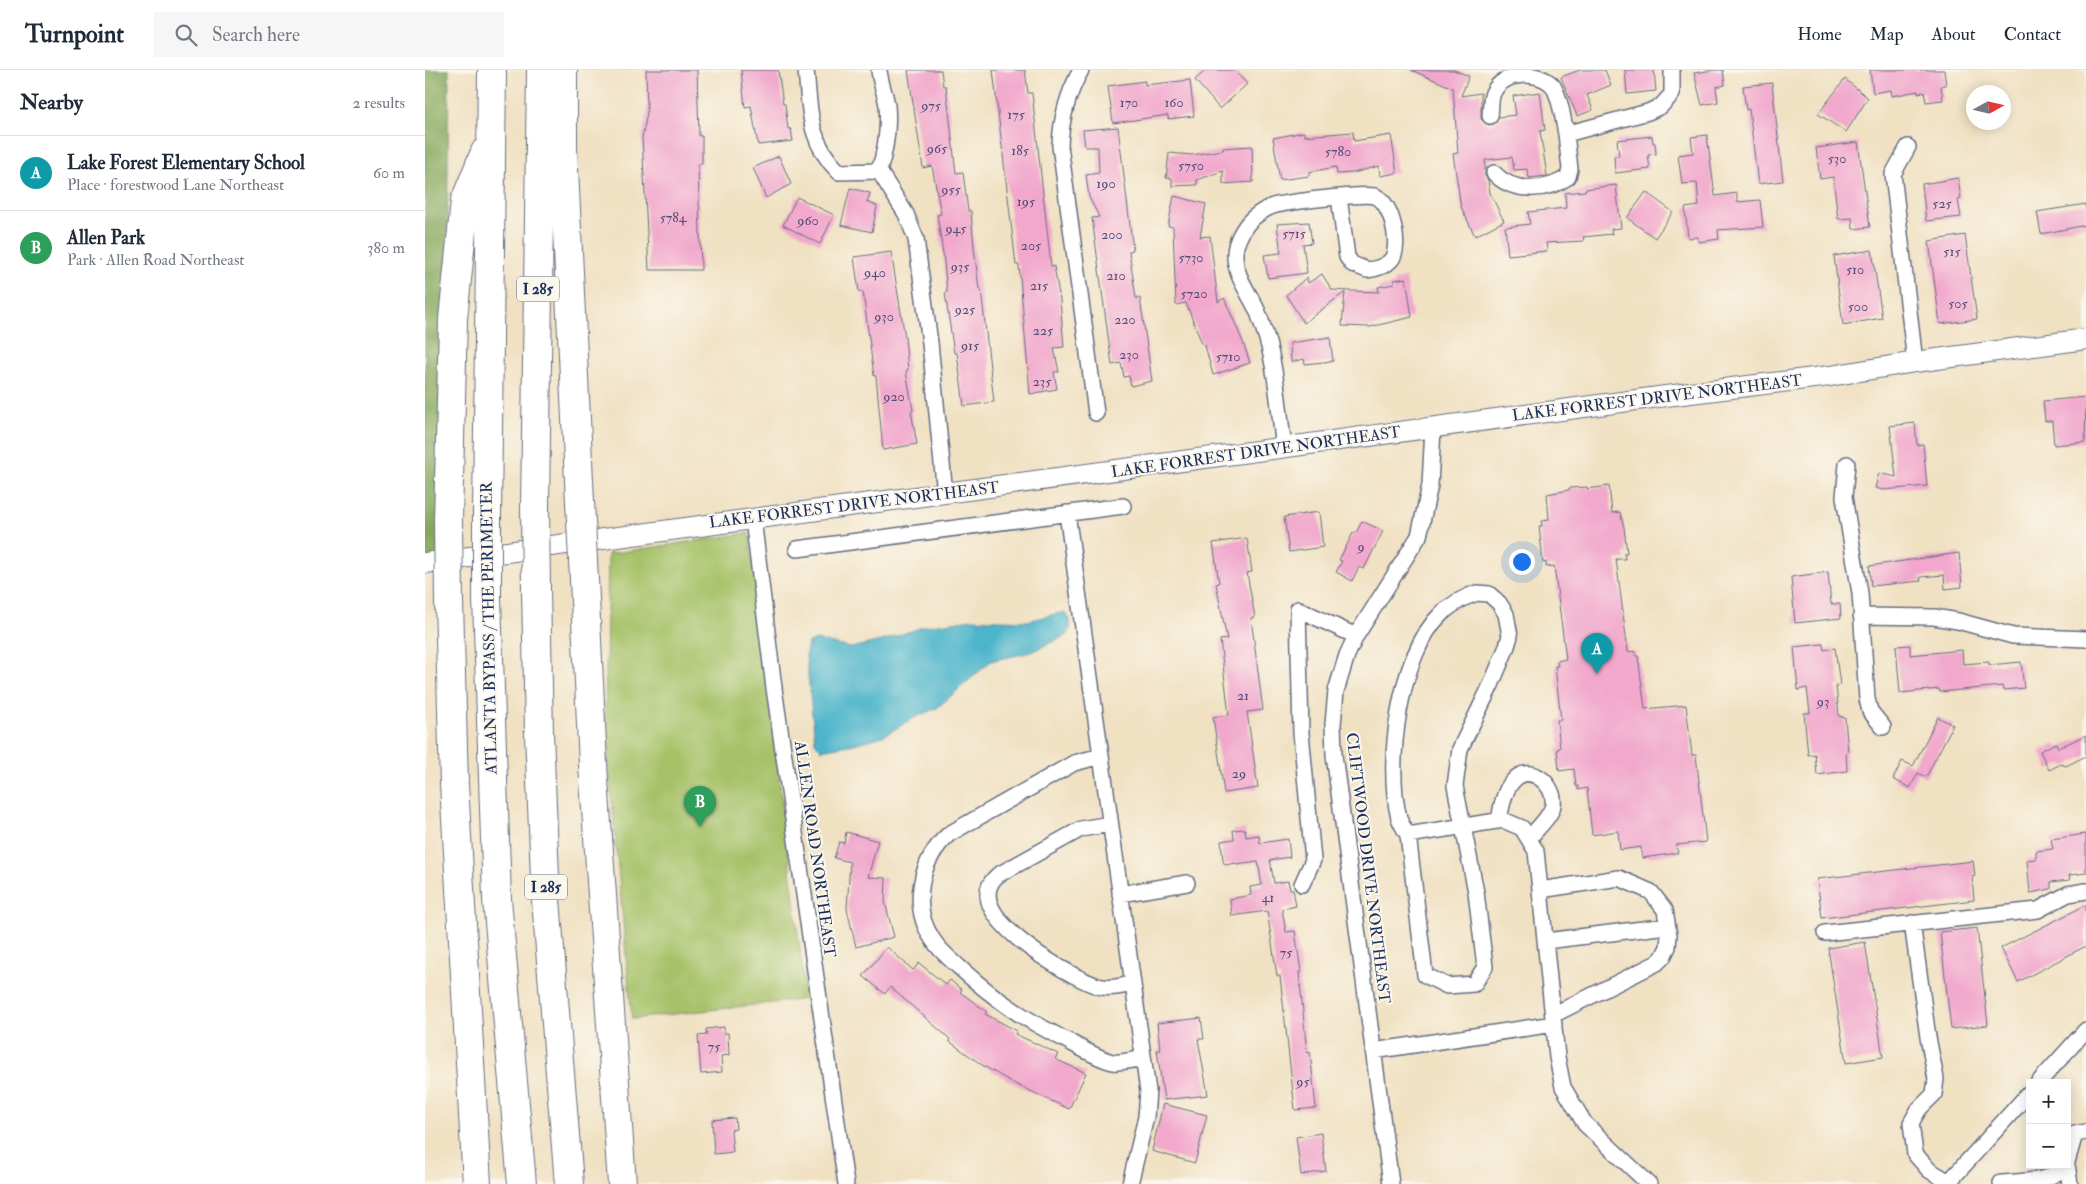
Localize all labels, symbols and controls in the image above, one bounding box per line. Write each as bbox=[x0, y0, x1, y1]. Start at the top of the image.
search box bbox=[154, 12, 504, 57]
text: Turnpoint bbox=[25, 19, 124, 50]
icon: search bbox=[172, 21, 200, 49]
text: Search here bbox=[212, 23, 300, 47]
text: Home bbox=[1797, 23, 1842, 46]
text: Map bbox=[1870, 23, 1904, 46]
text: About bbox=[1932, 23, 1976, 46]
text: Contact bbox=[2004, 23, 2061, 46]
north arrow bbox=[1966, 85, 2011, 130]
text: Nearby bbox=[20, 89, 83, 116]
text: 2 results bbox=[352, 93, 405, 113]
house number: 170 bbox=[1120, 94, 1138, 111]
house number: 160 bbox=[1164, 94, 1184, 111]
house number: 975 bbox=[920, 97, 942, 114]
house number: 175 bbox=[1007, 106, 1026, 123]
house number: 965 bbox=[926, 140, 948, 157]
house number: 185 bbox=[1011, 142, 1030, 159]
house number: 5780 bbox=[1325, 143, 1351, 160]
house number: 530 bbox=[1828, 150, 1846, 167]
text: Lake Forest Elementary School bbox=[67, 151, 305, 175]
house number: 5750 bbox=[1178, 157, 1204, 174]
text: A bbox=[31, 163, 41, 183]
text: 60 m bbox=[373, 163, 405, 183]
text: Place · forestwood Lane Northeast bbox=[67, 175, 284, 195]
house number: 190 bbox=[1096, 175, 1116, 192]
house number: 955 bbox=[940, 181, 962, 198]
house number: 195 bbox=[1017, 193, 1036, 210]
house number: 525 bbox=[1932, 195, 1952, 212]
house number: 5784 bbox=[660, 209, 688, 226]
house number: 960 bbox=[796, 212, 819, 229]
house number: 945 bbox=[945, 220, 967, 237]
house number: 5715 bbox=[1282, 225, 1307, 242]
text: Allen Park bbox=[67, 226, 145, 250]
house number: 200 bbox=[1101, 226, 1123, 243]
house number: 205 bbox=[1021, 237, 1042, 254]
text: B bbox=[31, 238, 41, 258]
text: 380 m bbox=[367, 238, 405, 258]
house number: 515 bbox=[1943, 243, 1961, 260]
house number: 5730 bbox=[1178, 249, 1204, 266]
text: Park · Allen Road Northeast bbox=[67, 250, 245, 270]
house number: 935 bbox=[950, 258, 970, 275]
house number: 510 bbox=[1846, 261, 1864, 278]
house number: 940 bbox=[863, 264, 886, 281]
house number: 210 bbox=[1106, 267, 1126, 284]
road number: I 285 bbox=[517, 276, 559, 302]
house number: 215 bbox=[1030, 277, 1049, 294]
house number: 5720 bbox=[1181, 285, 1207, 302]
house number: 505 bbox=[1948, 295, 1969, 312]
house number: 500 bbox=[1848, 298, 1868, 315]
house number: 925 bbox=[954, 301, 976, 318]
house number: 930 bbox=[873, 308, 894, 325]
house number: 220 bbox=[1114, 311, 1136, 328]
house number: 225 bbox=[1033, 322, 1054, 339]
house number: 915 bbox=[960, 337, 980, 354]
house number: 230 bbox=[1119, 346, 1139, 363]
house number: 5710 bbox=[1216, 348, 1240, 365]
street label: LAKE FORREST DRIVE NORTHEAST bbox=[1511, 370, 1803, 426]
house number: 235 bbox=[1033, 373, 1052, 390]
house number: 920 bbox=[882, 388, 905, 405]
street label: LAKE FORREST DRIVE NORTHEAST bbox=[1110, 422, 1402, 482]
street label: LAKE FORREST DRIVE NORTHEAST bbox=[708, 477, 1000, 533]
street label: ATLANTA BYPASS / THE PERIMETER bbox=[476, 481, 502, 775]
house number: 9 bbox=[1356, 538, 1365, 555]
your location bbox=[1509, 549, 1535, 575]
pin: A bbox=[1581, 633, 1613, 674]
house number: 21 bbox=[1237, 687, 1249, 704]
house number: 93 bbox=[1816, 693, 1829, 710]
street label: CLIFTWOOD DRIVE NORTHEAST bbox=[1341, 731, 1395, 1005]
street label: ALLEN ROAD NORTHEAST bbox=[790, 738, 840, 959]
house number: 29 bbox=[1232, 765, 1246, 782]
pin: B bbox=[684, 786, 716, 827]
road number: I 285 bbox=[525, 874, 567, 900]
house number: 41 bbox=[1262, 889, 1274, 906]
house number: 75 bbox=[1280, 944, 1293, 961]
house number: 75 bbox=[708, 1038, 721, 1055]
house number: 95 bbox=[1295, 1073, 1311, 1090]
map controls bbox=[2026, 1079, 2071, 1169]
button: + bbox=[2026, 1079, 2071, 1124]
button: − bbox=[2026, 1124, 2071, 1169]

